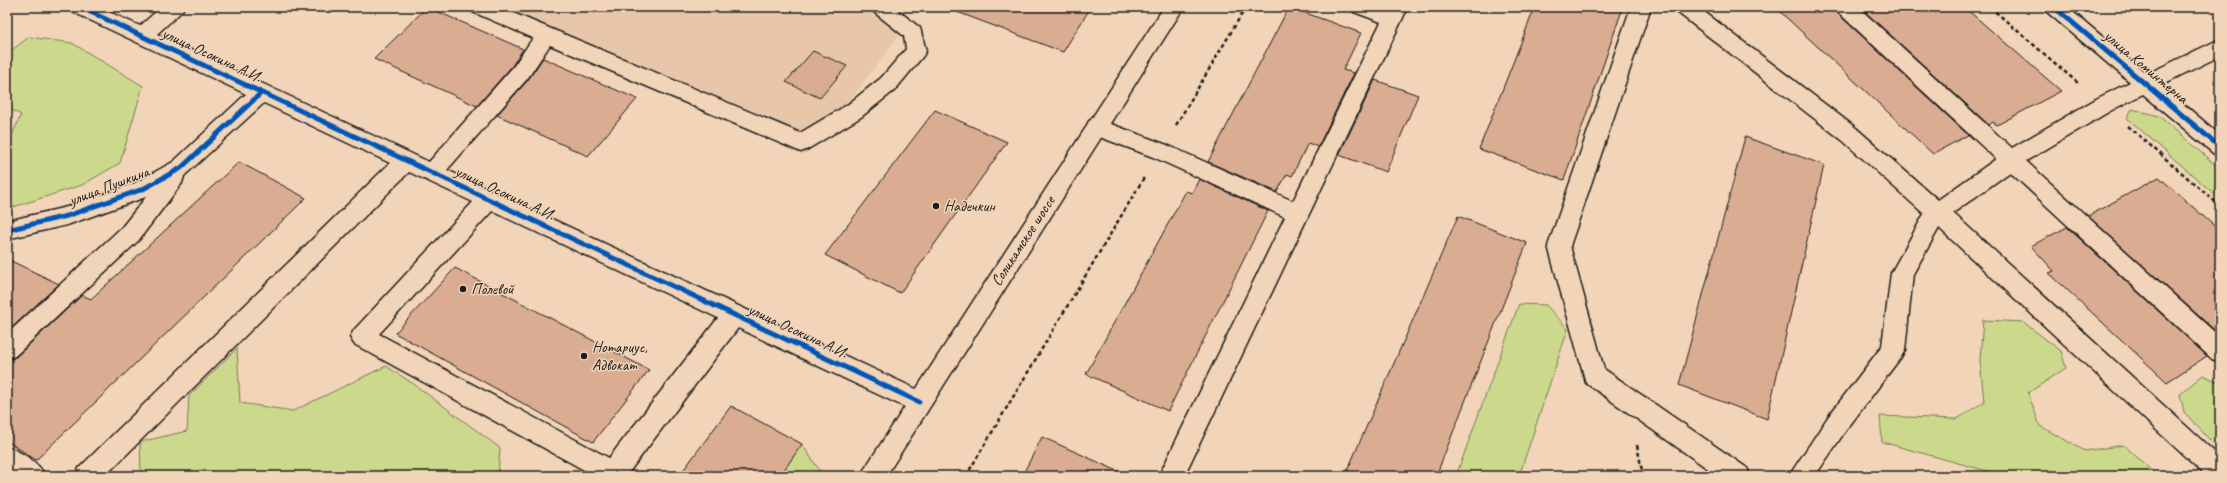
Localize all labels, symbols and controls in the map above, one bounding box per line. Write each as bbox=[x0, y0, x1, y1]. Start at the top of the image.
street label: улица Осокина А.И. bbox=[158, 23, 266, 87]
street label: улица Коминтерна bbox=[2099, 25, 2193, 109]
street label: улица Пушкина bbox=[65, 161, 153, 211]
street label: улица Осокина А.И. bbox=[451, 161, 559, 225]
street label: Соликамское шоссе bbox=[986, 191, 1061, 290]
place label: Надечкин bbox=[944, 196, 996, 216]
marker: Надечкин bbox=[931, 201, 941, 211]
place label: Полевой bbox=[471, 279, 515, 299]
marker: Полевой bbox=[458, 284, 468, 294]
street label: улица Осокина А.И. bbox=[744, 299, 852, 363]
place label: Нотариус, Адвокат bbox=[592, 337, 648, 375]
marker: Нотариус, Адвокат bbox=[579, 351, 589, 361]

